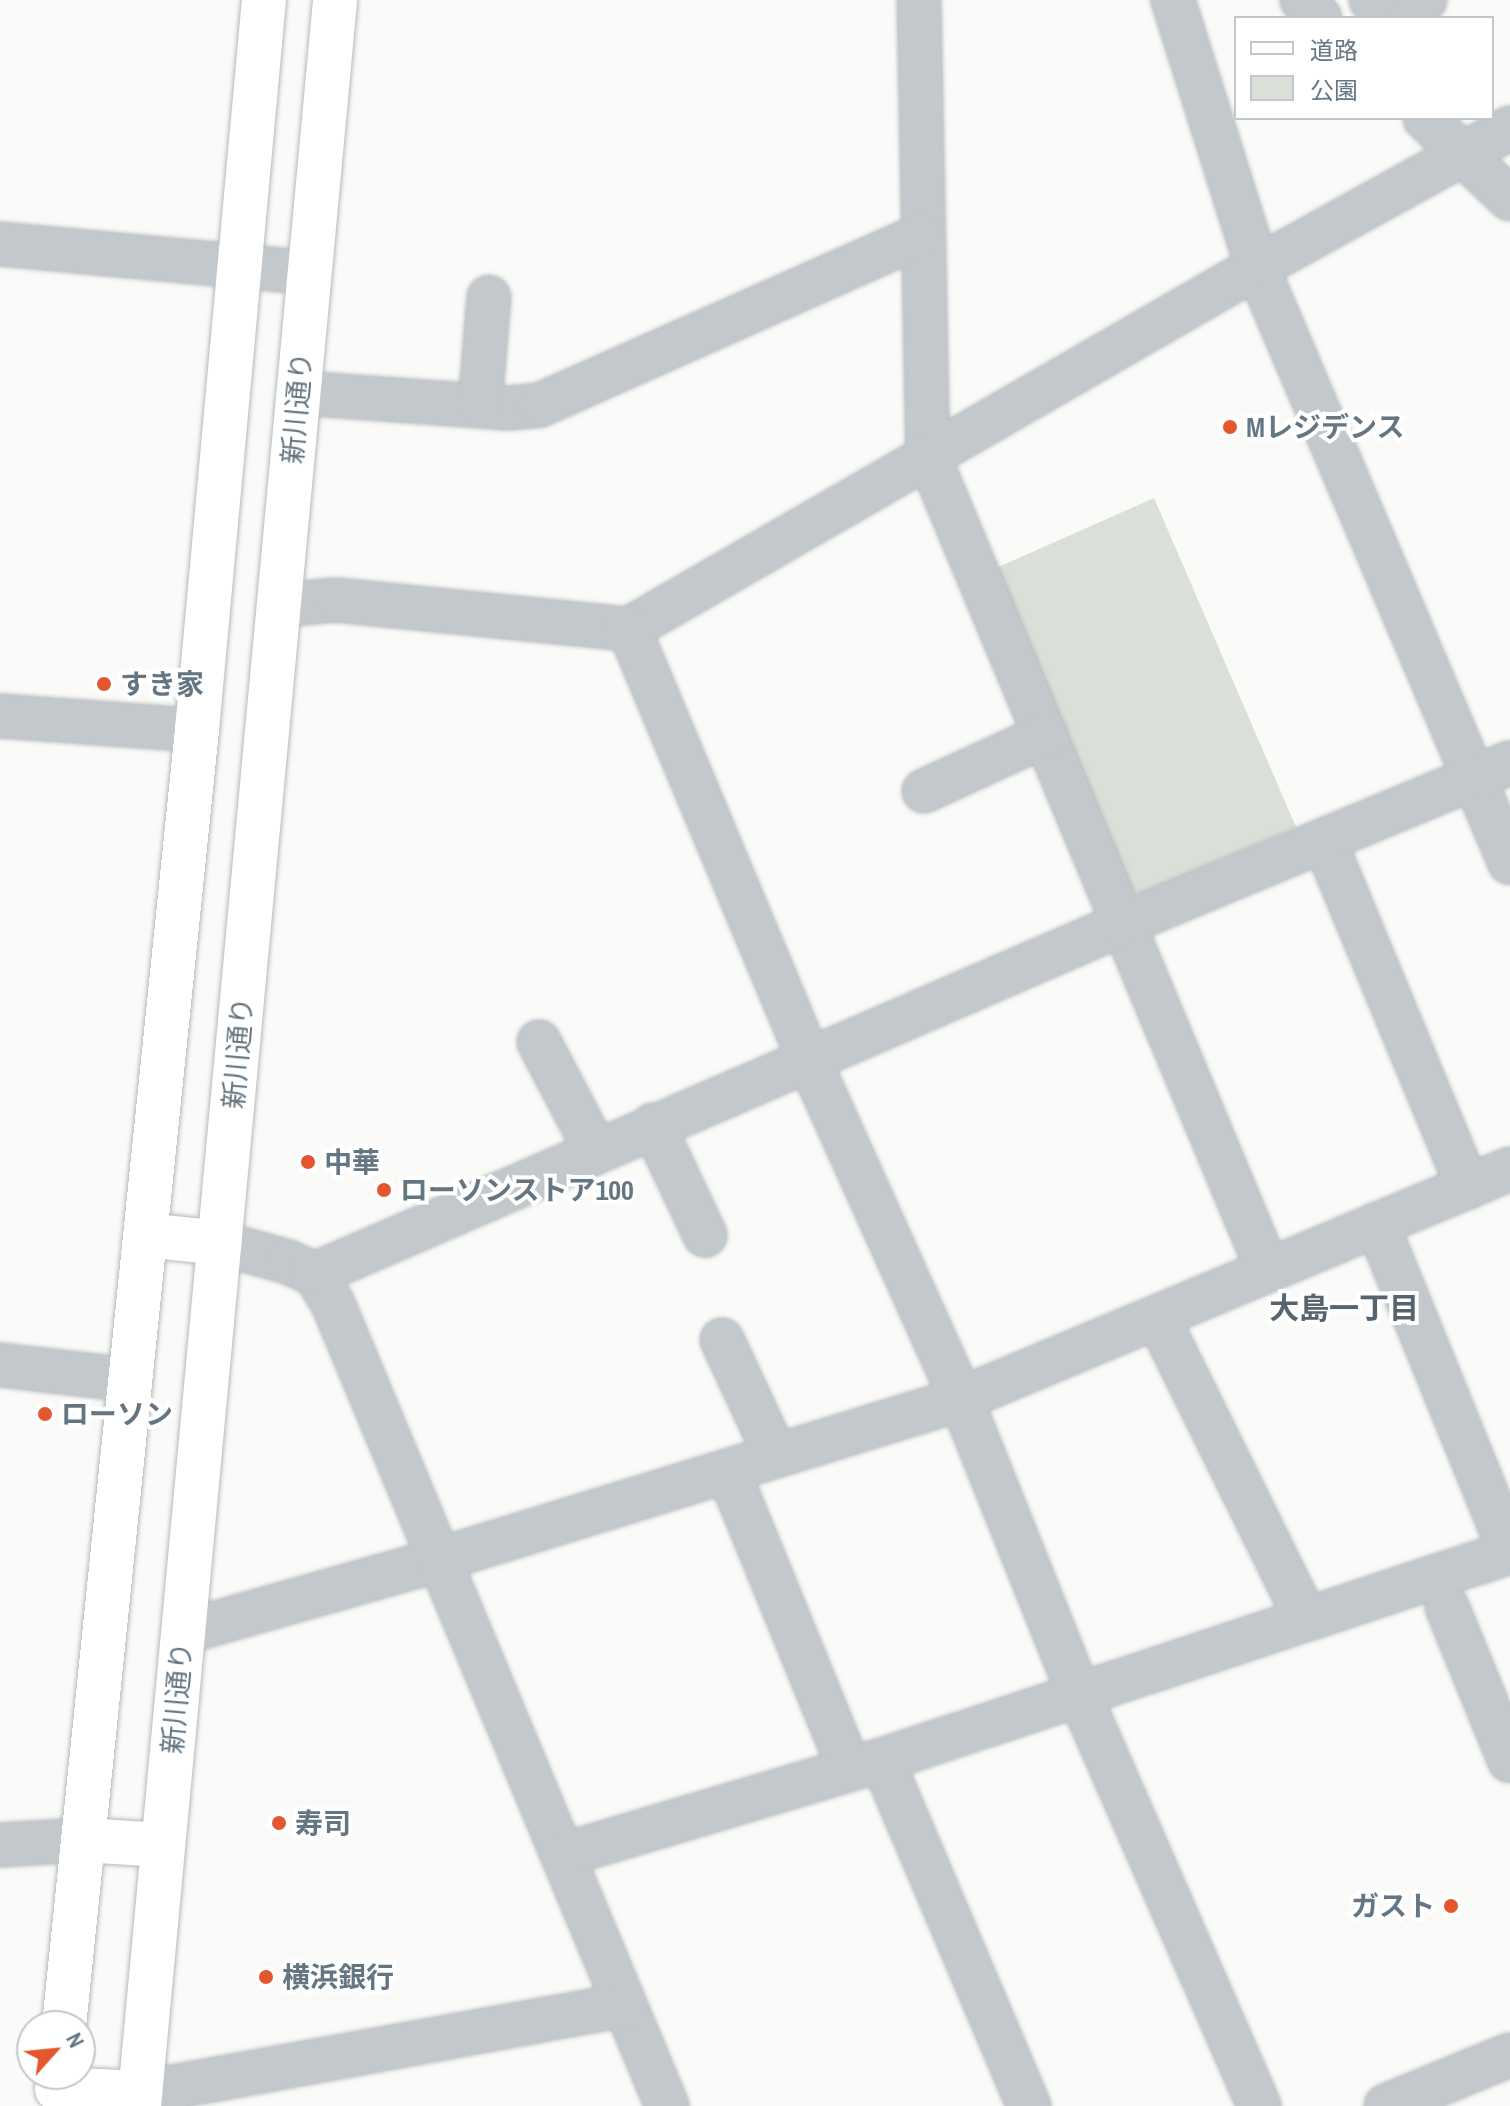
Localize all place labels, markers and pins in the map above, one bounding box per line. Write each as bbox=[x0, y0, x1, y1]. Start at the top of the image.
place label: Mレジデンス bbox=[1246, 410, 1405, 444]
marker: Mレジデンス bbox=[1221, 418, 1239, 436]
place label: すき家 bbox=[120, 667, 204, 701]
marker: すき家 bbox=[95, 675, 113, 693]
place label: 中華 bbox=[324, 1145, 380, 1179]
marker: 中華 bbox=[299, 1153, 317, 1171]
place label: ローソンストア100 bbox=[400, 1173, 634, 1207]
marker: ローソンストア100 bbox=[375, 1181, 393, 1199]
place label: ローソン bbox=[61, 1397, 173, 1431]
marker: ローソン bbox=[36, 1405, 54, 1423]
place label: 寿司 bbox=[295, 1806, 351, 1840]
marker: 寿司 bbox=[270, 1814, 288, 1832]
place label: ガスト bbox=[1351, 1889, 1435, 1923]
marker: ガスト bbox=[1442, 1897, 1460, 1915]
place label: 横浜銀行 bbox=[282, 1960, 394, 1994]
marker: 横浜銀行 bbox=[257, 1968, 275, 1986]

